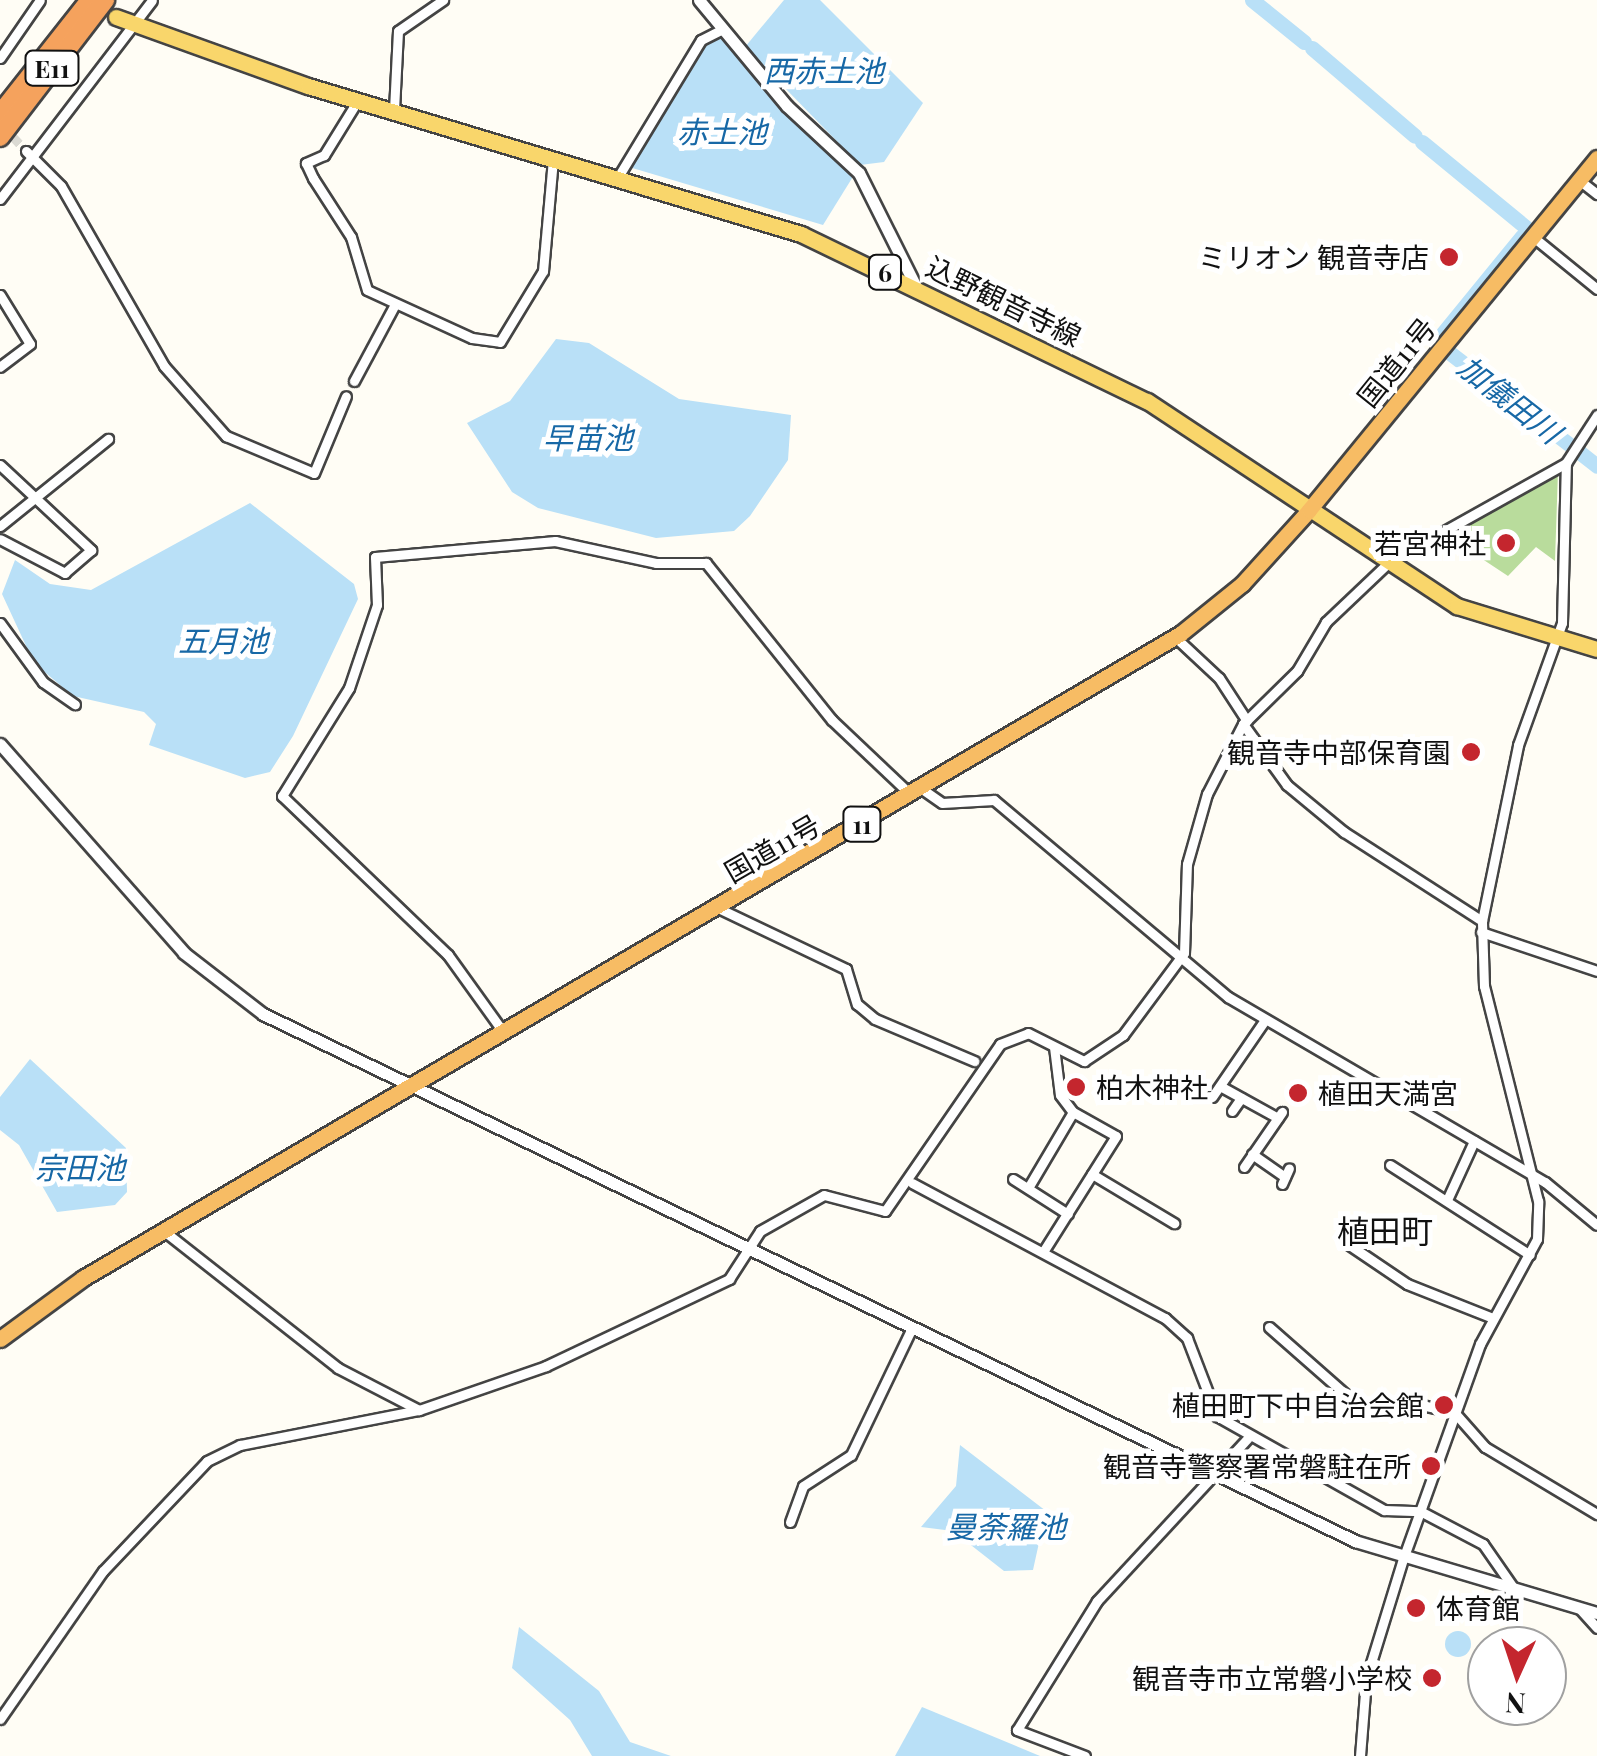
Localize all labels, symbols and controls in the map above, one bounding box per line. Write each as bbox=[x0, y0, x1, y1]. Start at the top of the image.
road number: E11 bbox=[24, 48, 80, 88]
water label: 西赤土池 bbox=[764, 52, 884, 88]
water label: 赤土池 bbox=[677, 113, 767, 149]
place label: ミリオン 観音寺店 bbox=[1198, 240, 1429, 274]
marker: ミリオン 観音寺店 bbox=[1438, 246, 1460, 268]
street label: 込野観音寺線 bbox=[921, 249, 1087, 353]
road number: 6 bbox=[868, 252, 902, 292]
street label: 国道11号 bbox=[1350, 311, 1442, 413]
water label: 加儀田川 bbox=[1452, 348, 1568, 450]
water label: 早苗池 bbox=[543, 419, 633, 455]
place label: 若宮神社 bbox=[1374, 526, 1486, 560]
marker: 若宮神社 bbox=[1495, 532, 1517, 554]
water label: 五月池 bbox=[178, 622, 268, 658]
place label: 観音寺中部保育園 bbox=[1227, 735, 1451, 769]
marker: 観音寺中部保育園 bbox=[1460, 741, 1482, 763]
road number: 11 bbox=[842, 804, 882, 844]
street label: 国道11号 bbox=[718, 807, 826, 889]
place label: 柏木神社 bbox=[1096, 1070, 1208, 1104]
marker: 柏木神社 bbox=[1065, 1076, 1087, 1098]
place label: 植田天満宮 bbox=[1318, 1076, 1458, 1110]
marker: 植田天満宮 bbox=[1287, 1082, 1309, 1104]
water label: 宗田池 bbox=[35, 1149, 125, 1185]
district label: 植田町 bbox=[1337, 1211, 1433, 1249]
place label: 植田町下中自治会館 bbox=[1172, 1388, 1424, 1422]
marker: 植田町下中自治会館 bbox=[1433, 1394, 1455, 1416]
place label: 観音寺警察署常磐駐在所 bbox=[1103, 1449, 1411, 1483]
marker: 観音寺警察署常磐駐在所 bbox=[1420, 1455, 1442, 1477]
water label: 曼荼羅池 bbox=[946, 1508, 1066, 1544]
place label: 体育館 bbox=[1436, 1591, 1520, 1625]
marker: 体育館 bbox=[1405, 1597, 1427, 1619]
north arrow bbox=[1467, 1626, 1567, 1726]
place label: 観音寺市立常磐小学校 bbox=[1132, 1661, 1412, 1695]
marker: 観音寺市立常磐小学校 bbox=[1421, 1667, 1443, 1689]
text: N bbox=[1504, 1685, 1527, 1723]

